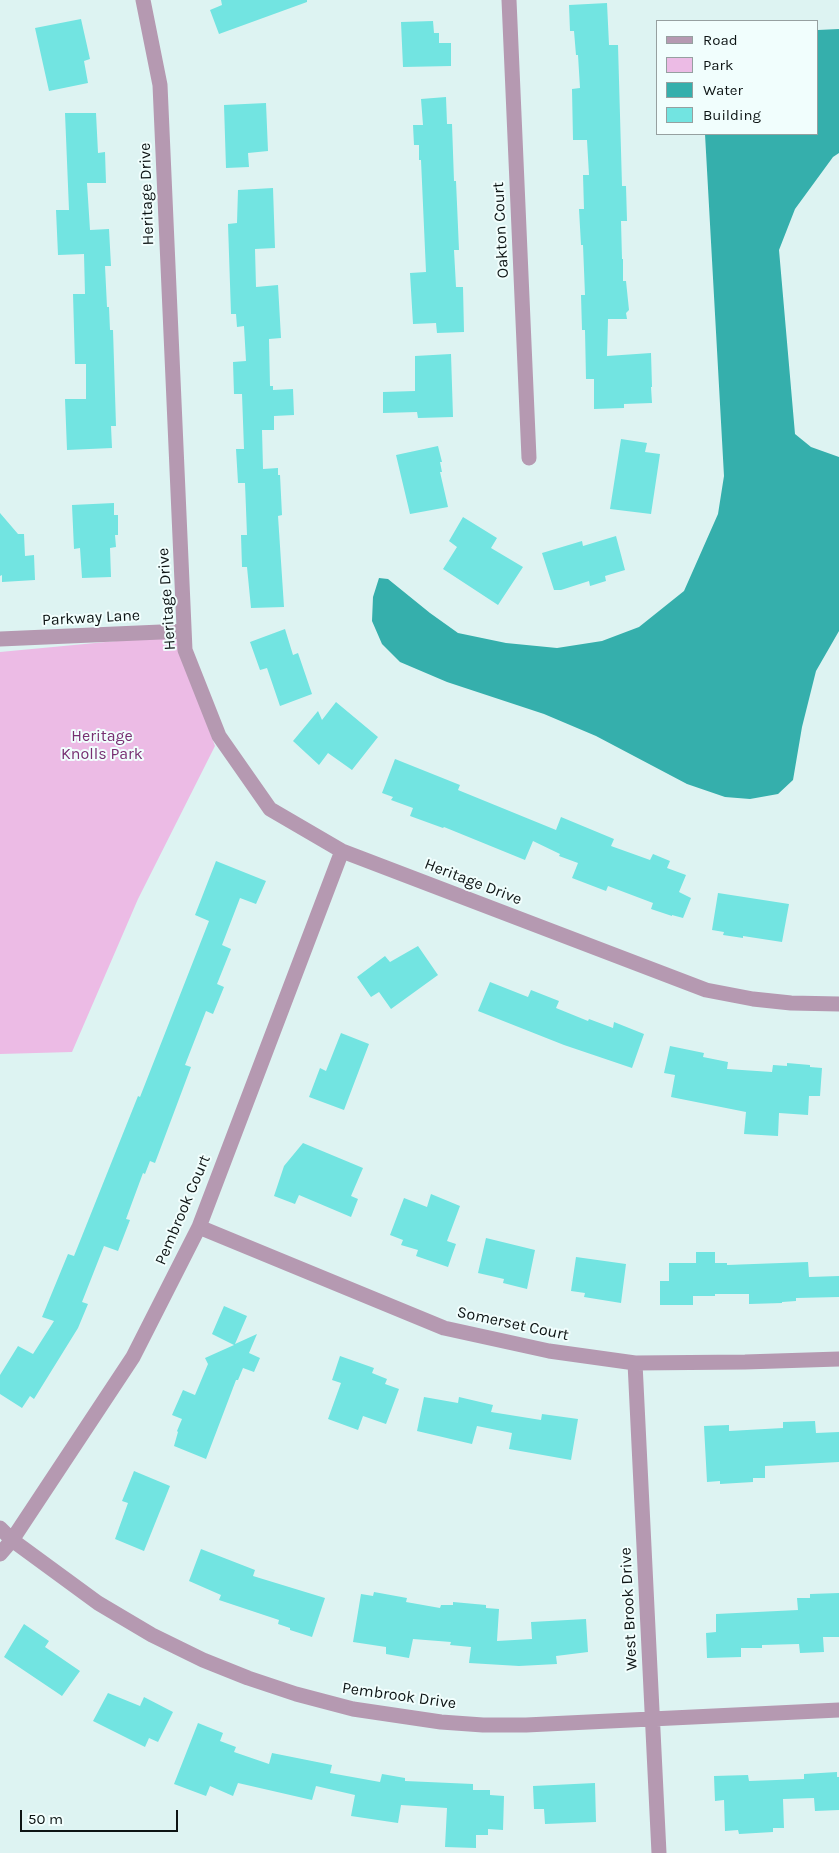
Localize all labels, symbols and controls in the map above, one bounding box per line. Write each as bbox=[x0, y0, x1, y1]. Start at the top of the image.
legend bbox=[656, 20, 819, 135]
text: Road bbox=[703, 31, 738, 49]
text: Park bbox=[703, 56, 733, 74]
text: Water bbox=[703, 81, 743, 99]
text: Building bbox=[703, 106, 761, 124]
street label: Heritage Drive bbox=[136, 142, 158, 246]
street label: Oakton Court bbox=[489, 181, 513, 279]
street label: Heritage Drive bbox=[154, 547, 180, 651]
street label: Parkway Lane bbox=[41, 606, 141, 630]
park label: Heritage Knolls Park bbox=[61, 726, 143, 764]
street label: Heritage Drive bbox=[422, 855, 524, 909]
street label: Pembrook Court bbox=[151, 1152, 215, 1268]
street label: Somerset Court bbox=[455, 1303, 571, 1345]
street label: West Brook Drive bbox=[616, 1547, 642, 1671]
street label: Pembrook Drive bbox=[341, 1678, 457, 1714]
scale bar bbox=[22, 1800, 180, 1832]
text: 50 m bbox=[28, 1810, 63, 1828]

